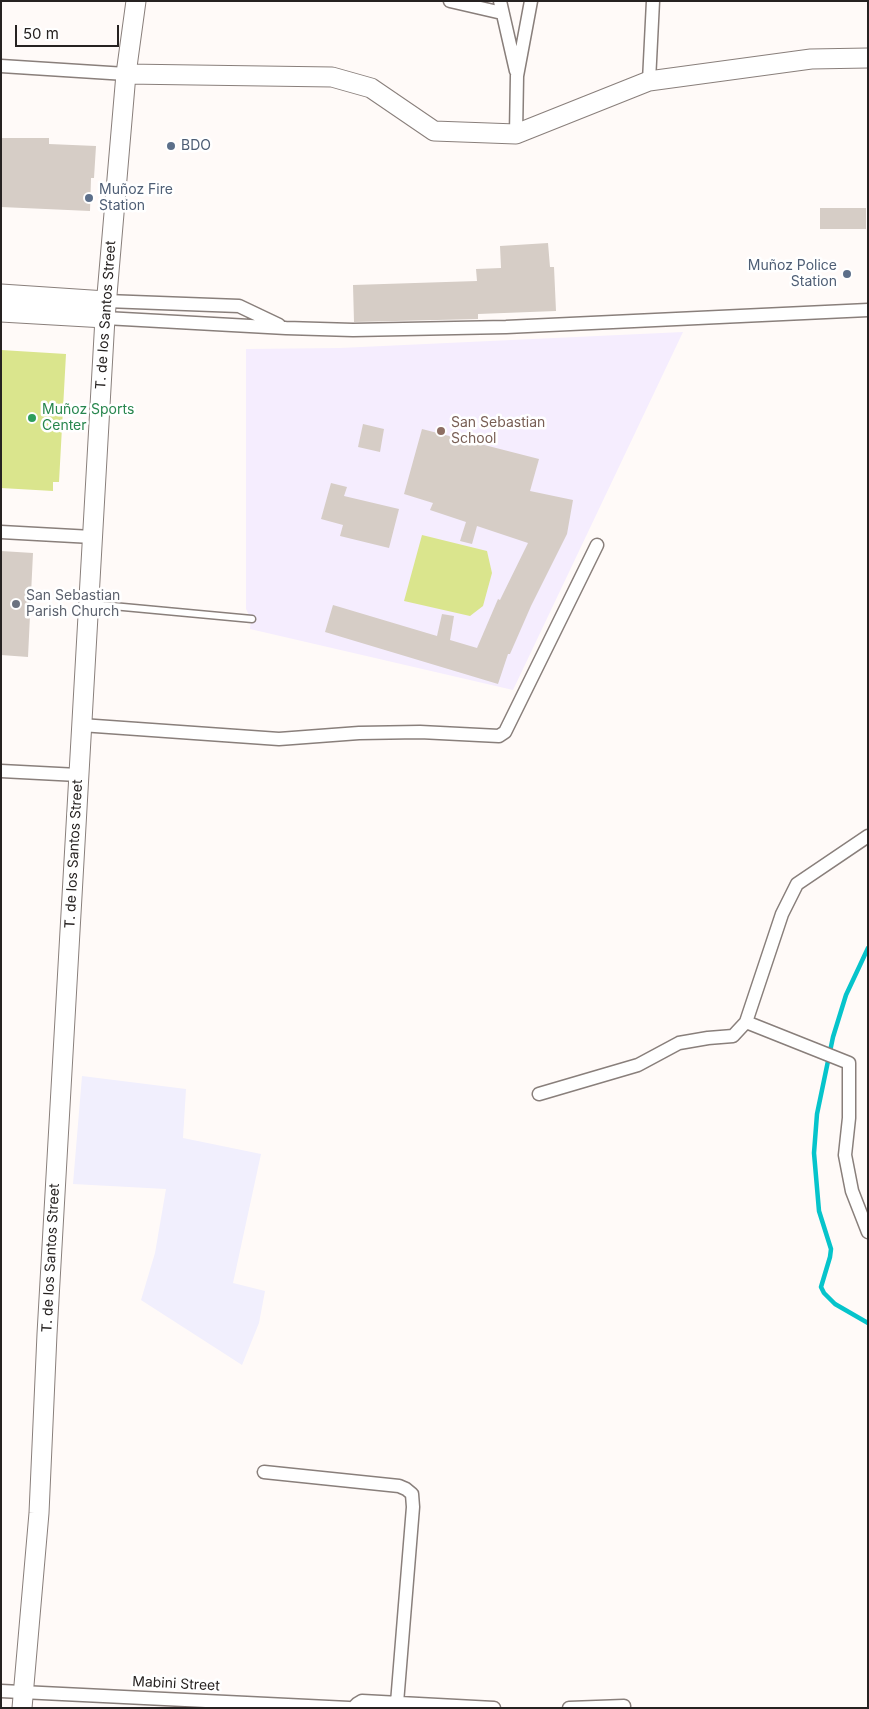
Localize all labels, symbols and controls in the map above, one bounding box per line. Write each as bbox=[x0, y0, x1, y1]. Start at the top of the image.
scale bar bbox=[18, 15, 121, 47]
text: 50 m bbox=[23, 24, 59, 43]
place label: BDO bbox=[181, 138, 211, 154]
marker: BDO bbox=[165, 140, 177, 152]
place label: Muñoz Fire Station bbox=[99, 182, 173, 214]
marker: Muñoz Fire Station bbox=[83, 192, 95, 204]
street label: T. de los Santos Street bbox=[92, 240, 120, 390]
place label: Muñoz Police Station bbox=[748, 258, 837, 290]
marker: Muñoz Police Station bbox=[841, 268, 853, 280]
place label: Muñoz Sports Center bbox=[42, 402, 134, 434]
marker: Muñoz Sports Center bbox=[26, 412, 38, 424]
place label: San Sebastian School bbox=[451, 415, 545, 448]
marker: San Sebastian School bbox=[435, 425, 447, 437]
place label: San Sebastian Parish Church bbox=[26, 588, 120, 620]
marker: San Sebastian Parish Church bbox=[10, 598, 22, 610]
street label: T. de los Santos Street bbox=[62, 779, 86, 929]
street label: T. de los Santos Street bbox=[39, 1183, 63, 1333]
street label: Mabini Street bbox=[132, 1673, 220, 1695]

